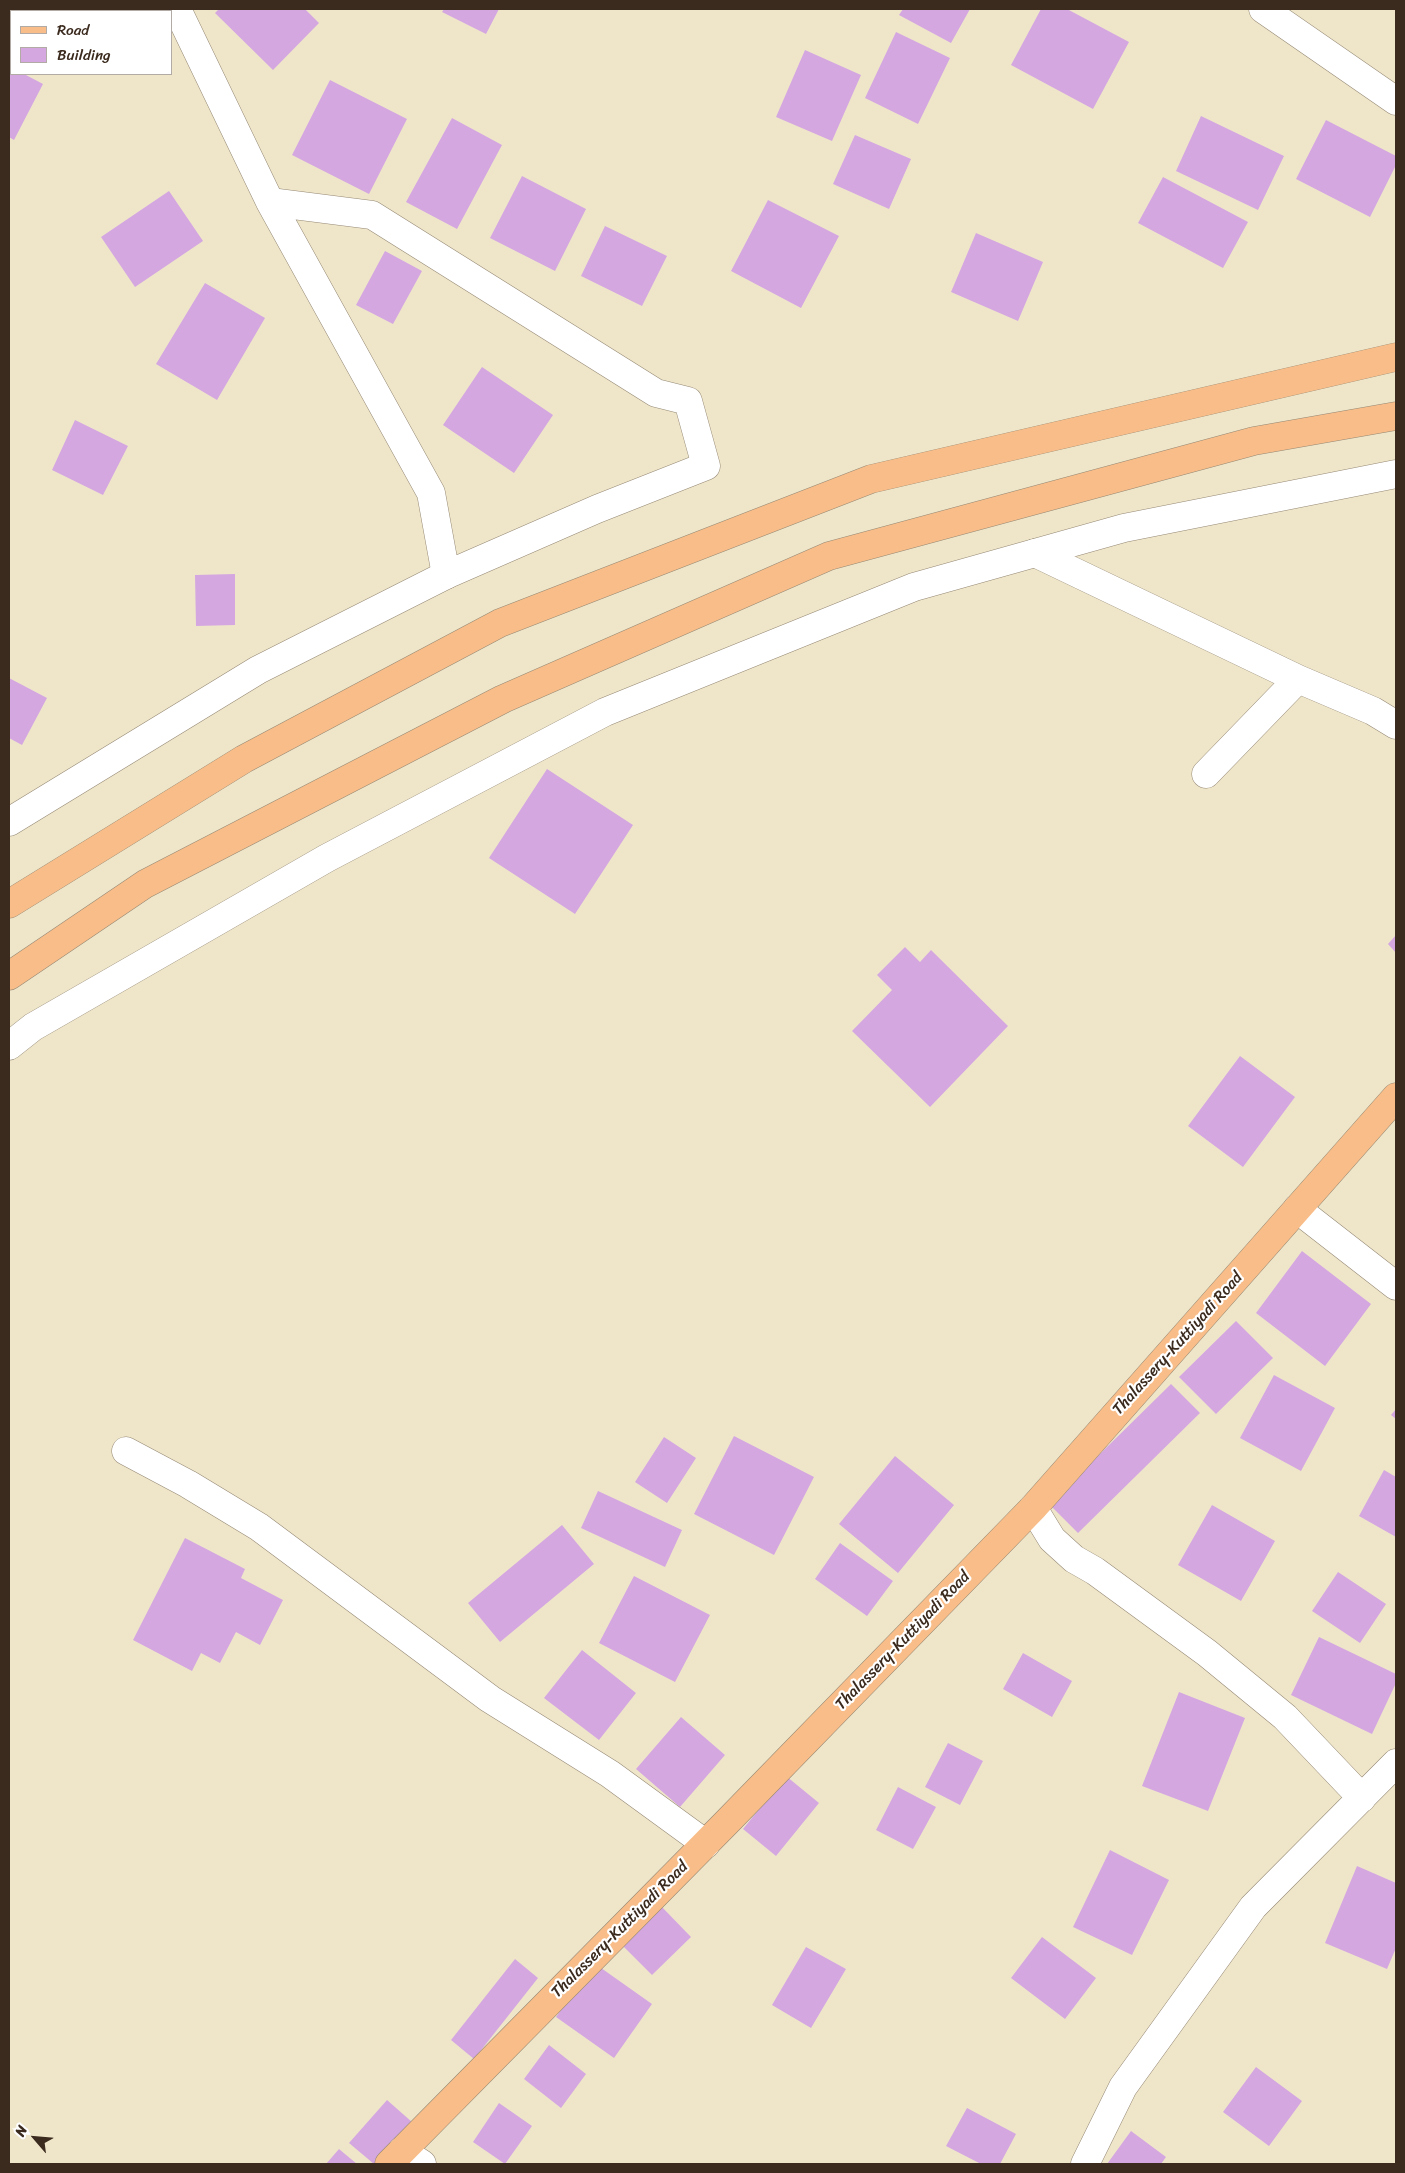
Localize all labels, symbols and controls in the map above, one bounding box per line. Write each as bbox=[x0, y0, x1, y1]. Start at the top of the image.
legend bbox=[10, 10, 172, 75]
text: Road bbox=[57, 17, 89, 43]
text: Building bbox=[57, 42, 111, 68]
street label: Thalassery-Kuttiyadi Road bbox=[1109, 1269, 1247, 1419]
street label: Thalassery-Kuttiyadi Road bbox=[832, 1568, 974, 1714]
street label: Thalassery-Kuttiyadi Road bbox=[548, 1858, 692, 2002]
north arrow bbox=[10, 2113, 60, 2163]
text: N bbox=[8, 2121, 35, 2141]

